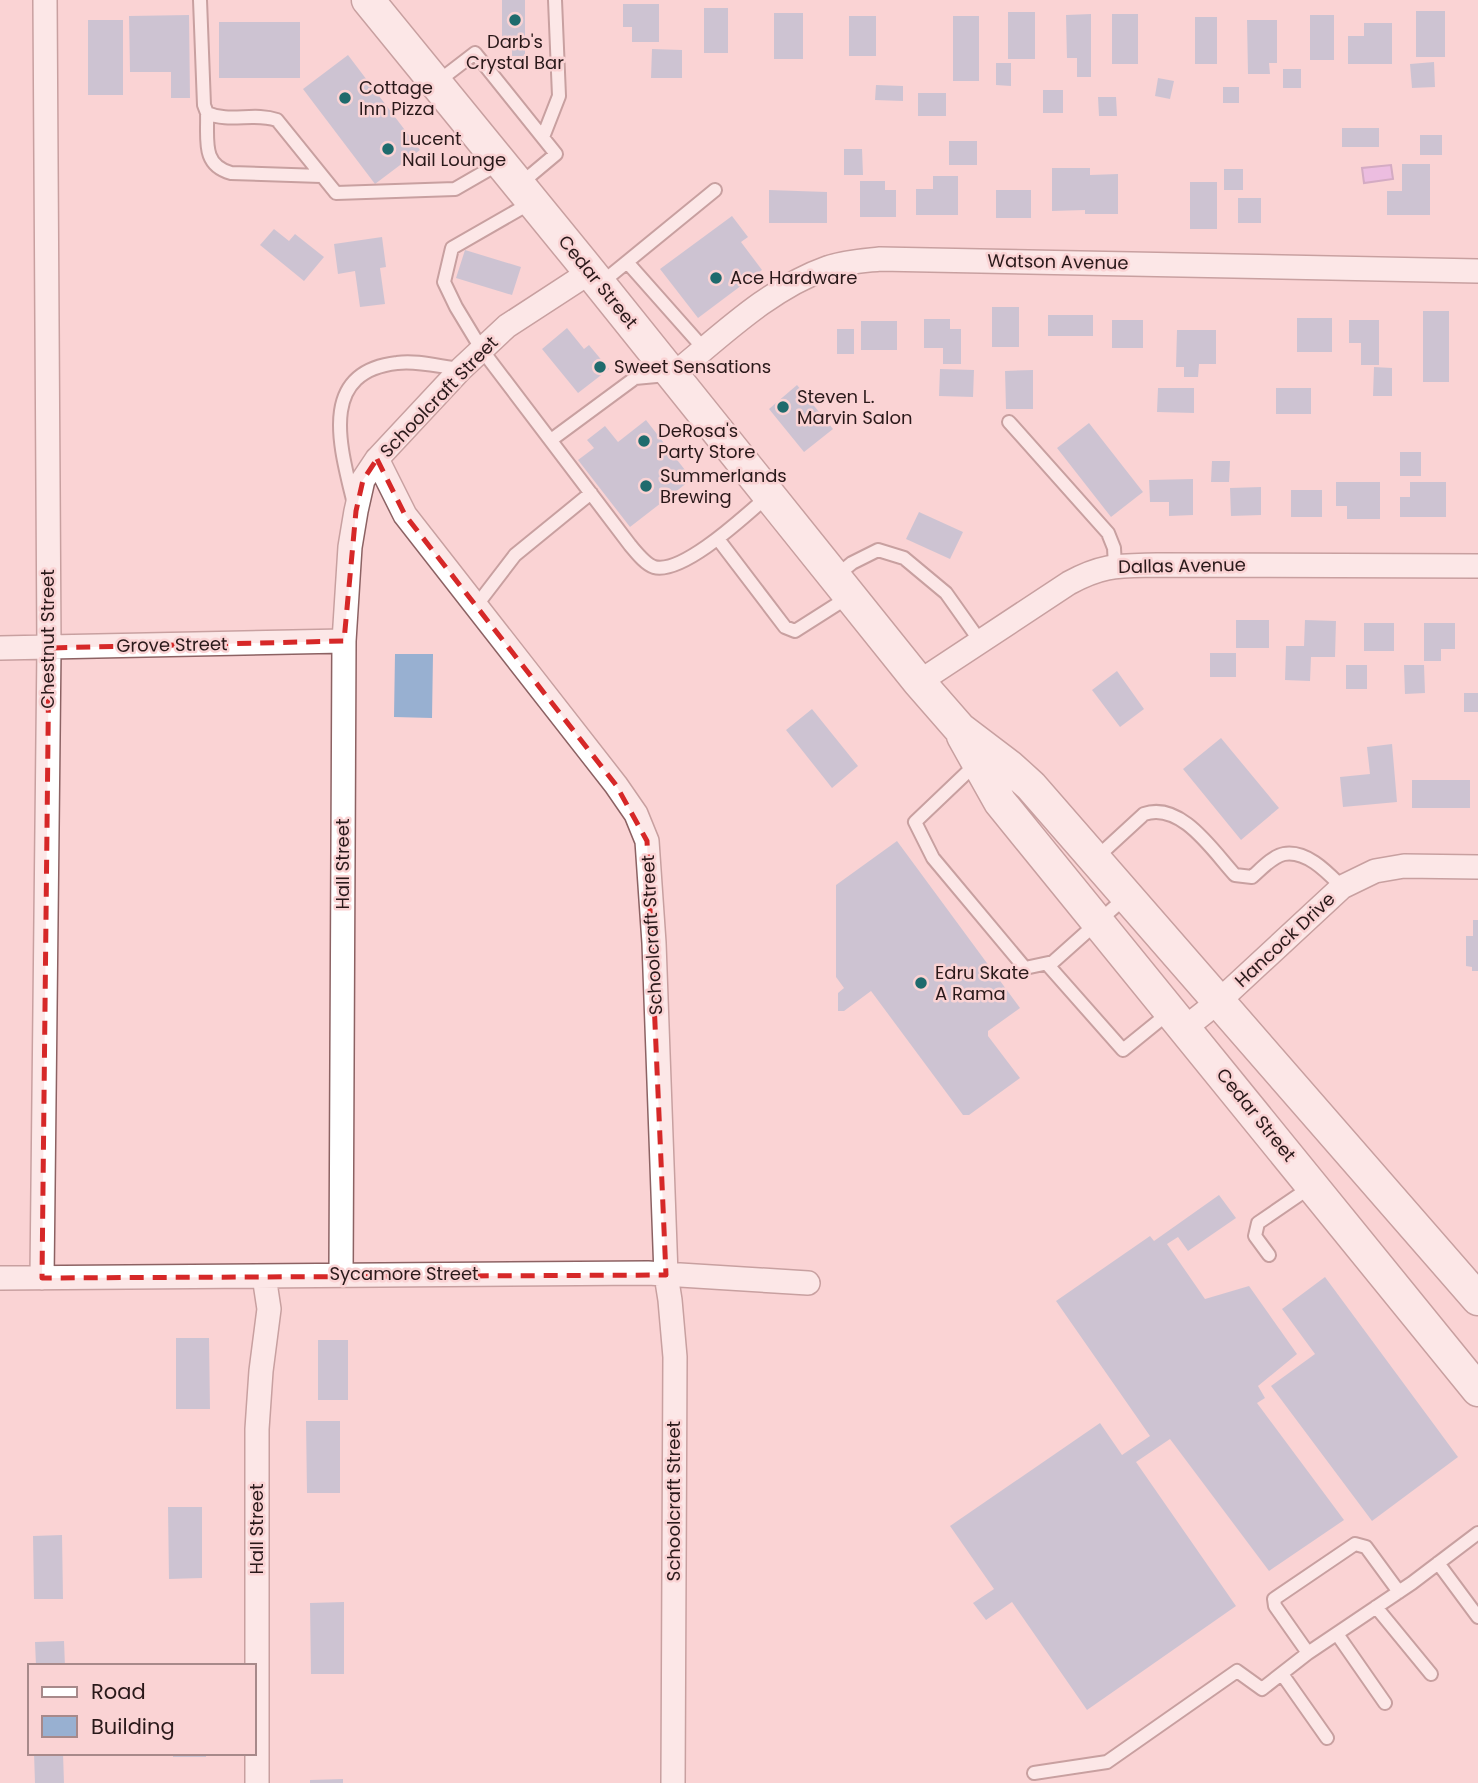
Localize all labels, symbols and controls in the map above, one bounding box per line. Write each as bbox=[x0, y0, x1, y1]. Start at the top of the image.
marker: Darb's Crystal Bar bbox=[507, 12, 523, 28]
place label: Darb's Crystal Bar bbox=[466, 29, 564, 75]
place label: Cottage Inn Pizza bbox=[359, 75, 435, 121]
marker: Cottage Inn Pizza bbox=[337, 90, 353, 106]
place label: Lucent Nail Lounge bbox=[402, 126, 506, 172]
marker: Lucent Nail Lounge bbox=[380, 141, 396, 157]
street label: Cedar Street bbox=[553, 230, 644, 334]
street label: Watson Avenue bbox=[987, 248, 1129, 275]
place label: Ace Hardware bbox=[730, 265, 857, 290]
marker: Ace Hardware bbox=[708, 270, 724, 286]
street label: Schoolcraft Street bbox=[374, 330, 503, 463]
place label: Sweet Sensations bbox=[614, 354, 771, 379]
marker: Sweet Sensations bbox=[592, 359, 608, 375]
place label: Steven L. Marvin Salon bbox=[797, 384, 912, 430]
marker: Steven L. Marvin Salon bbox=[775, 399, 791, 415]
place label: DeRosa's Party Store bbox=[658, 418, 755, 464]
marker: DeRosa's Party Store bbox=[636, 433, 652, 449]
place label: Summerlands Brewing bbox=[660, 463, 787, 509]
marker: Summerlands Brewing bbox=[638, 478, 654, 494]
street label: Dallas Avenue bbox=[1118, 552, 1246, 579]
street label: Chestnut Street bbox=[35, 569, 60, 709]
street label: Grove Street bbox=[116, 631, 228, 658]
street label: Hall Street bbox=[330, 819, 355, 910]
street label: Schoolcraft Street bbox=[635, 854, 668, 1016]
street label: Hancock Drive bbox=[1229, 887, 1340, 993]
place label: Edru Skate A Rama bbox=[935, 960, 1029, 1006]
marker: Edru Skate A Rama bbox=[913, 975, 929, 991]
street label: Cedar Street bbox=[1211, 1063, 1302, 1167]
street label: Sycamore Street bbox=[329, 1261, 479, 1286]
street label: Schoolcraft Street bbox=[661, 1421, 686, 1581]
street label: Hall Street bbox=[244, 1484, 269, 1575]
legend bbox=[28, 1664, 256, 1755]
text: Road bbox=[91, 1677, 146, 1706]
text: Building bbox=[91, 1712, 175, 1741]

